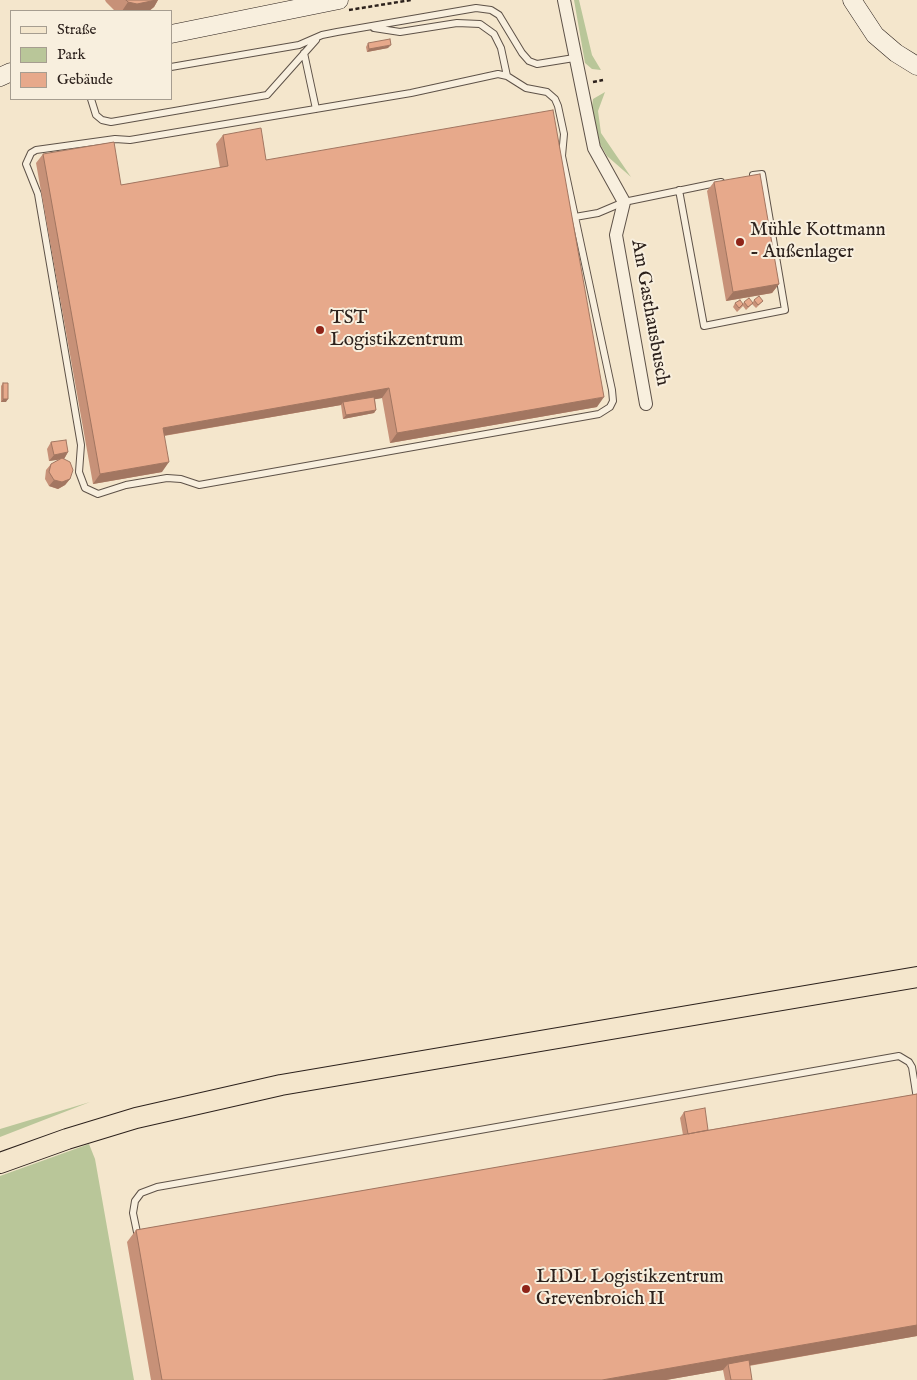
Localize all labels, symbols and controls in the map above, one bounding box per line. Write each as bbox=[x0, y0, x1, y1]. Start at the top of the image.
legend bbox=[10, 10, 172, 100]
text: Straße bbox=[57, 20, 96, 39]
text: Park bbox=[57, 45, 86, 64]
text: Gebäude bbox=[57, 70, 113, 89]
place label: Mühle Kottmann - Außenlager bbox=[750, 220, 886, 264]
marker: Mühle Kottmann - Außenlager bbox=[734, 236, 746, 248]
street label: Am Gasthausbusch bbox=[625, 238, 673, 388]
place label: TST Logistikzentrum bbox=[330, 308, 463, 352]
marker: TST Logistikzentrum bbox=[314, 324, 326, 336]
place label: LIDL Logistikzentrum Grevenbroich II bbox=[536, 1267, 724, 1311]
marker: LIDL Logistikzentrum Grevenbroich II bbox=[520, 1283, 532, 1295]

